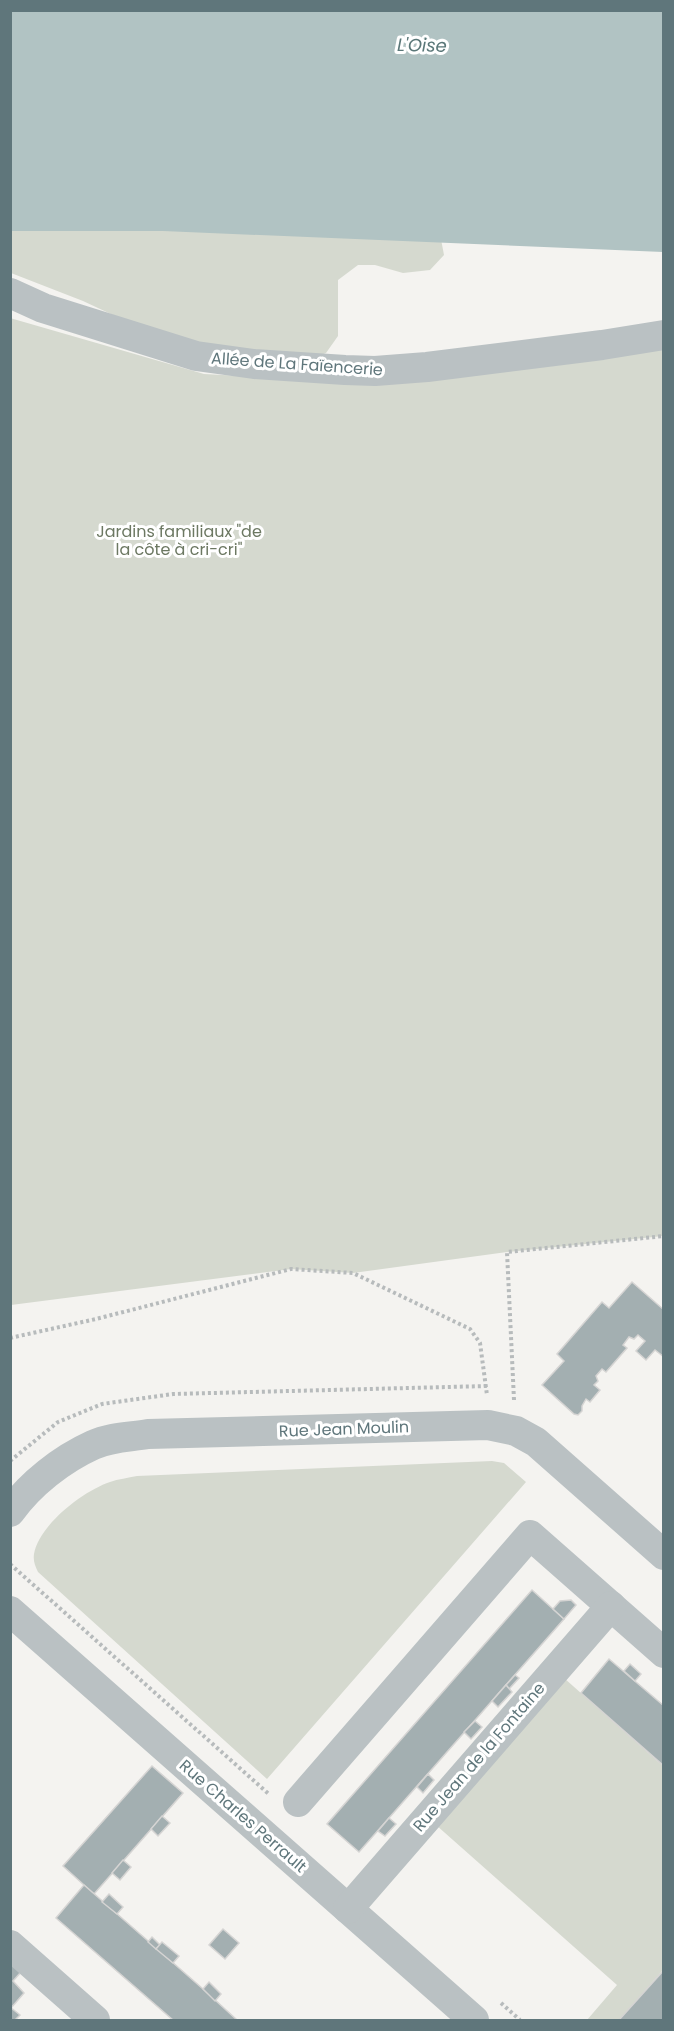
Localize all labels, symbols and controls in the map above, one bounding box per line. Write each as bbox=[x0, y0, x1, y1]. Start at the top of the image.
water label: L'Oise bbox=[397, 32, 447, 58]
street label: Allée de La Faïencerie bbox=[210, 347, 384, 381]
park label: Jardins familiaux "de la côte à cri-cri" bbox=[96, 520, 262, 561]
street label: Rue Jean Moulin bbox=[279, 1415, 409, 1443]
street label: Rue Jean de la Fontaine bbox=[408, 1677, 550, 1837]
street label: Rue Charles Perrault bbox=[174, 1754, 312, 1878]

